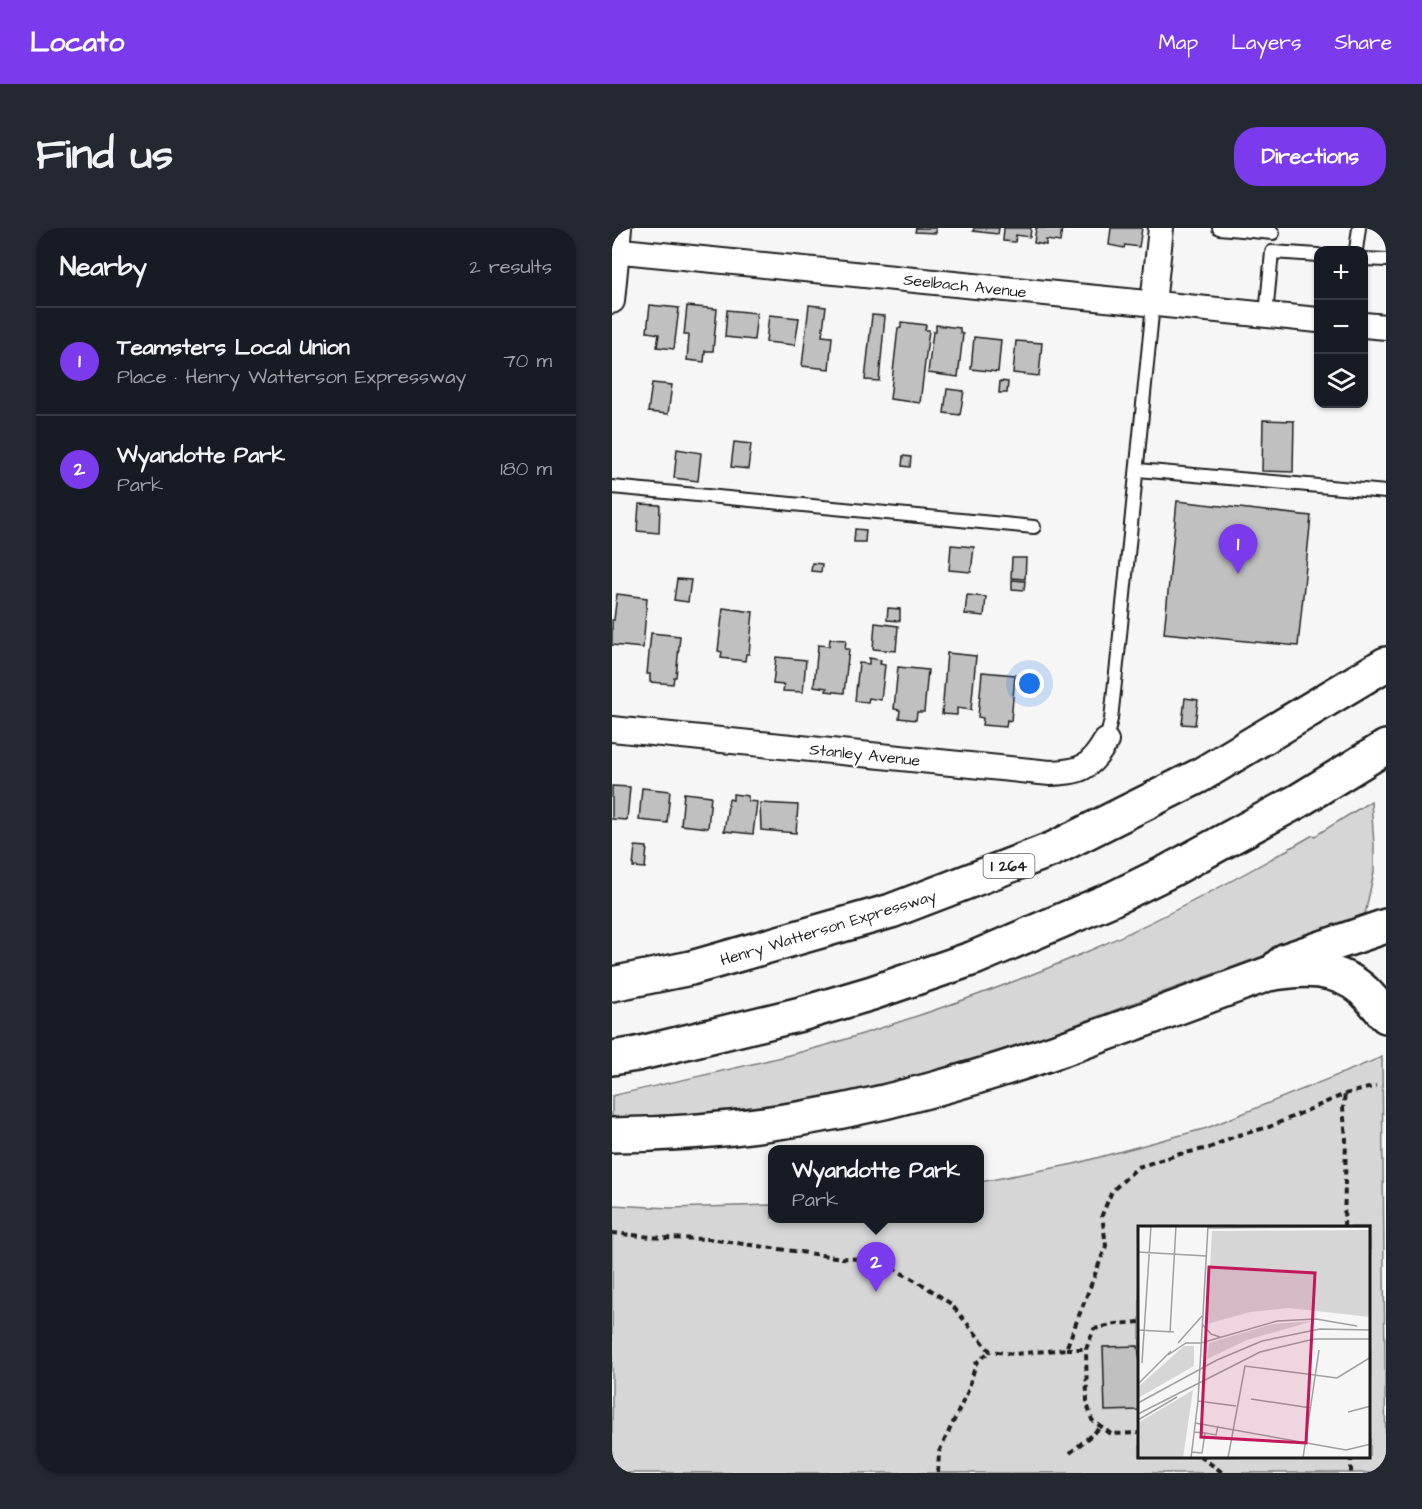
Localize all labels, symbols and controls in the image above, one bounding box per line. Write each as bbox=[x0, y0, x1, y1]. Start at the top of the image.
text: Locato bbox=[30, 23, 124, 62]
text: Map bbox=[1158, 28, 1198, 57]
text: Layers bbox=[1231, 28, 1301, 57]
text: Share bbox=[1334, 28, 1392, 57]
text: Find us bbox=[36, 127, 173, 185]
button: Directions bbox=[1234, 127, 1386, 186]
map controls bbox=[1314, 246, 1368, 408]
button: + bbox=[1314, 246, 1368, 300]
text: Nearby bbox=[60, 249, 147, 285]
text: 2 results bbox=[469, 253, 552, 281]
street label: Seelbach Avenue bbox=[902, 269, 1028, 303]
button: − bbox=[1314, 300, 1368, 354]
text: Teamsters Local Union bbox=[117, 332, 350, 363]
text: 1 bbox=[78, 347, 81, 375]
text: 70 m bbox=[504, 347, 552, 375]
button: layers bbox=[1314, 354, 1368, 408]
text: Place · Henry Watterson Expressway bbox=[117, 363, 466, 391]
text: Wyandotte Park bbox=[117, 440, 285, 471]
text: 2 bbox=[74, 455, 85, 483]
text: 180 m bbox=[500, 455, 552, 483]
text: Park bbox=[117, 471, 163, 499]
pin: 1 bbox=[1218, 524, 1258, 574]
your location bbox=[1015, 669, 1044, 698]
street label: Stanley Avenue bbox=[808, 738, 922, 773]
road number: I 264 bbox=[984, 854, 1034, 878]
street label: Henry Watterson Expressway bbox=[718, 885, 939, 972]
popup bbox=[768, 1145, 984, 1223]
text: Wyandotte Park bbox=[792, 1155, 960, 1186]
text: Park bbox=[792, 1186, 838, 1214]
inset map bbox=[1138, 1226, 1371, 1458]
pin: 2 bbox=[856, 1242, 896, 1292]

